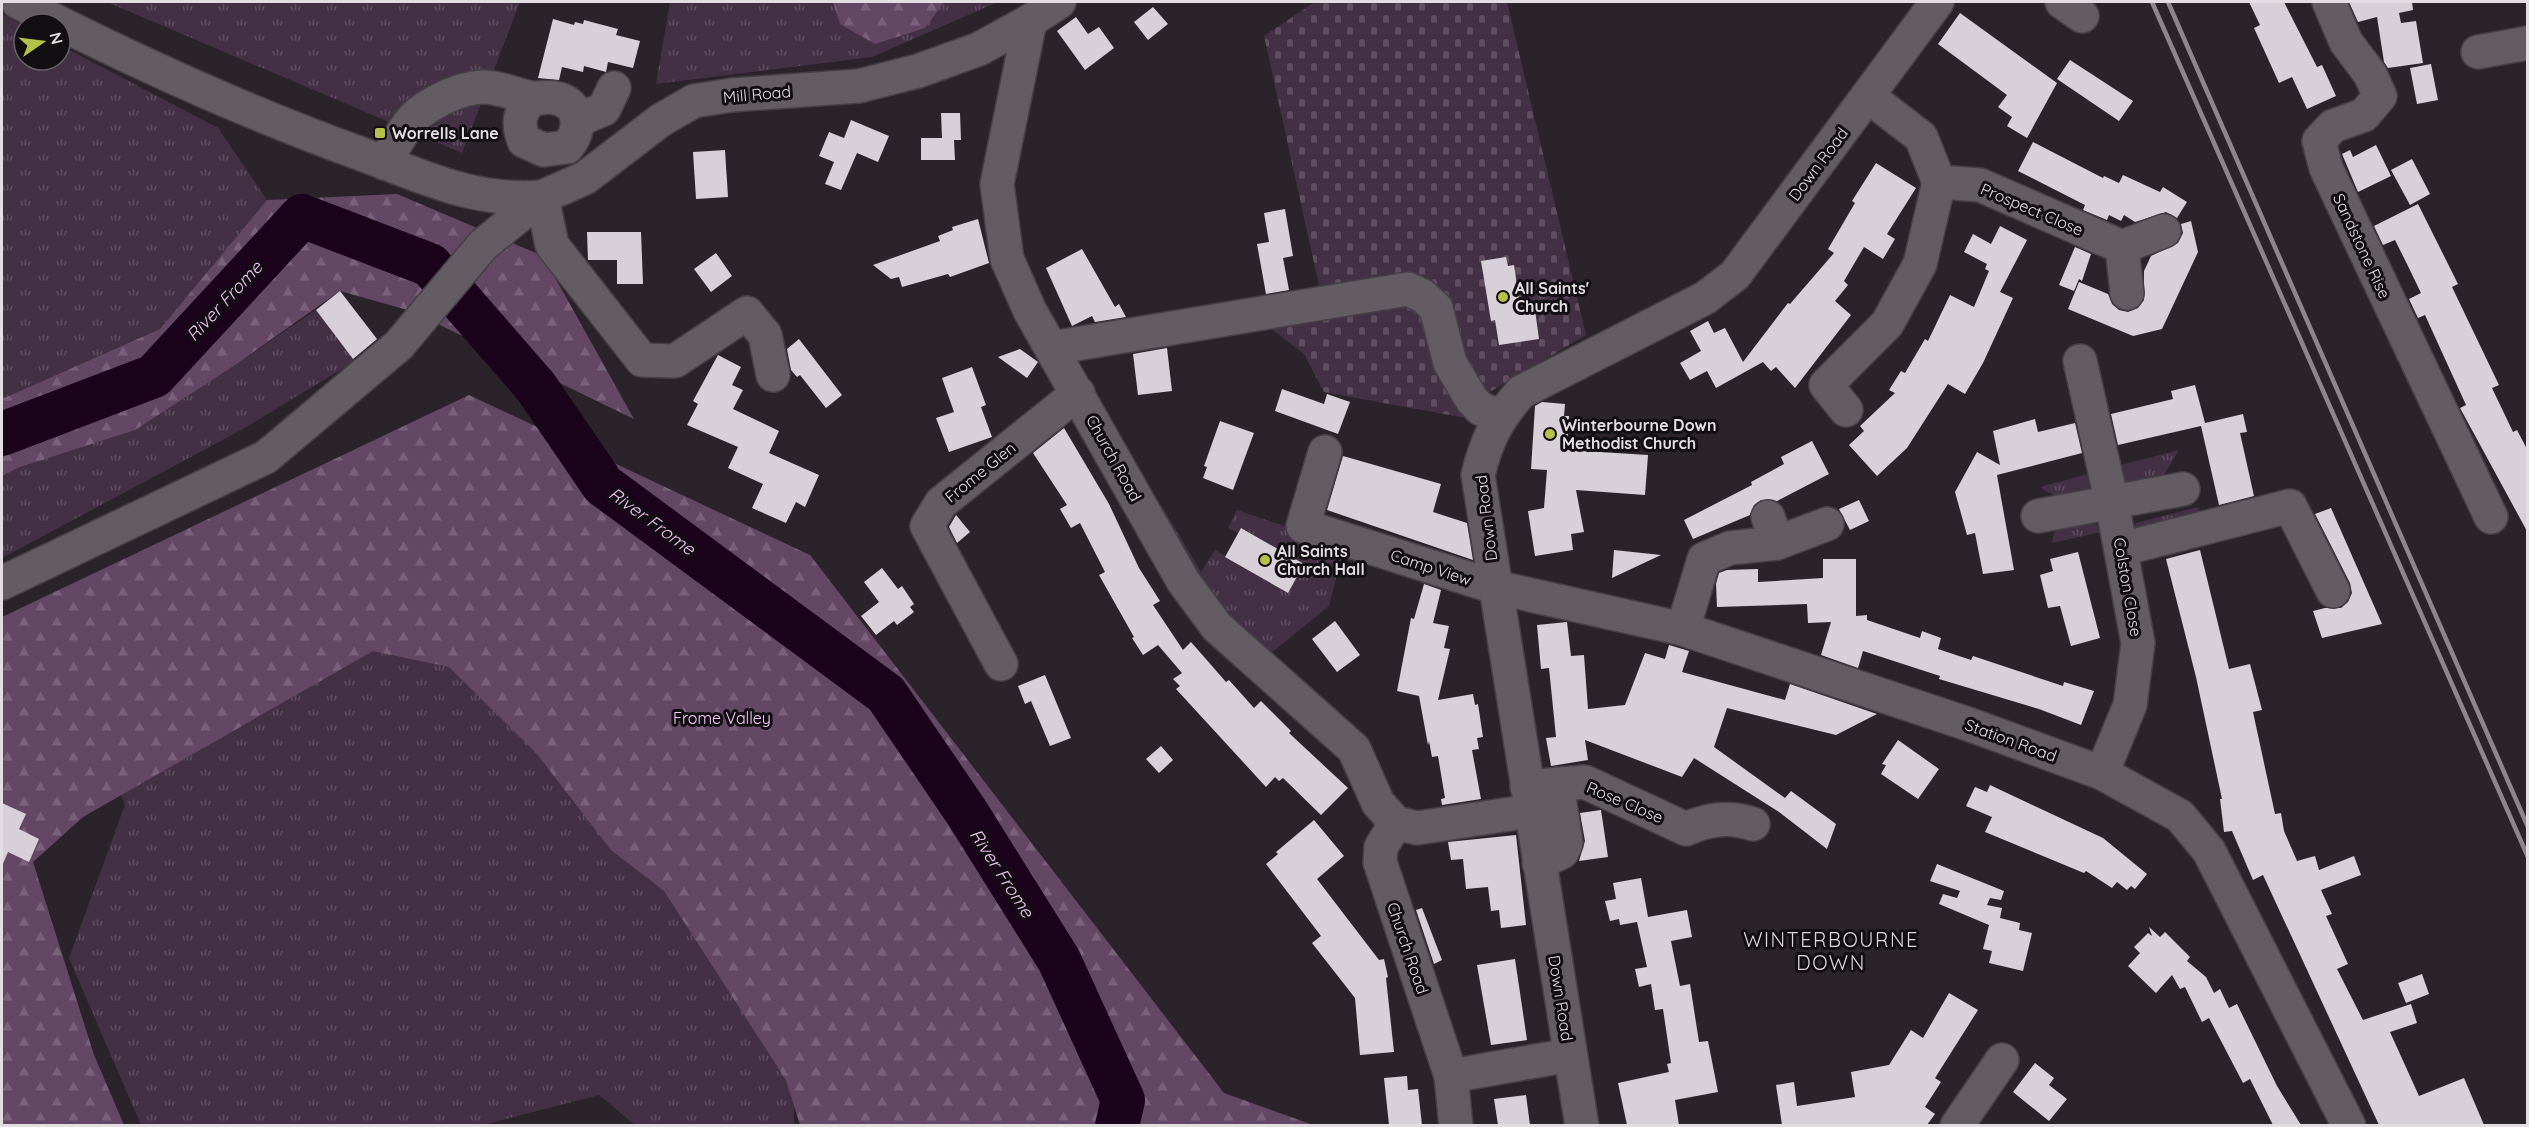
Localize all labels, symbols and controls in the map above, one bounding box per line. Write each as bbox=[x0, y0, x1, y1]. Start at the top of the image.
north arrow bbox=[12, 12, 72, 72]
text: N bbox=[45, 30, 68, 46]
street label: Mill Road bbox=[722, 81, 792, 107]
place label: Worrells Lane bbox=[392, 123, 499, 143]
street label: Down Road bbox=[1784, 123, 1852, 205]
marker: Worrells Lane bbox=[373, 126, 387, 140]
street label: Prospect Close bbox=[1978, 178, 2086, 240]
street label: Sandstone Rise bbox=[2329, 190, 2395, 302]
water label: River Frome bbox=[181, 255, 268, 346]
place label: All Saints' Church bbox=[1515, 278, 1589, 316]
marker: All Saints' Church bbox=[1496, 290, 1510, 304]
street label: Church Road bbox=[1082, 411, 1146, 505]
place label: Winterbourne Down Methodist Church bbox=[1562, 415, 1716, 453]
marker: Winterbourne Down Methodist Church bbox=[1543, 427, 1557, 441]
street label: Frome Glen bbox=[941, 437, 1019, 507]
street label: Down Road bbox=[1471, 474, 1501, 562]
water label: River Frome bbox=[604, 482, 700, 561]
street label: Colston Close bbox=[2109, 536, 2147, 638]
place label: All Saints Church Hall bbox=[1277, 541, 1365, 579]
street label: Camp View bbox=[1388, 545, 1474, 589]
marker: All Saints Church Hall bbox=[1258, 553, 1272, 567]
park label: Frome Valley bbox=[673, 708, 771, 728]
street label: Station Road bbox=[1963, 714, 2059, 766]
street label: Rose Close bbox=[1584, 777, 1666, 827]
water label: River Frome bbox=[965, 824, 1040, 922]
street label: Church Road bbox=[1383, 899, 1433, 997]
district label: WINTERBOURNE DOWN bbox=[1743, 927, 1919, 975]
street label: Down Road bbox=[1544, 954, 1578, 1042]

